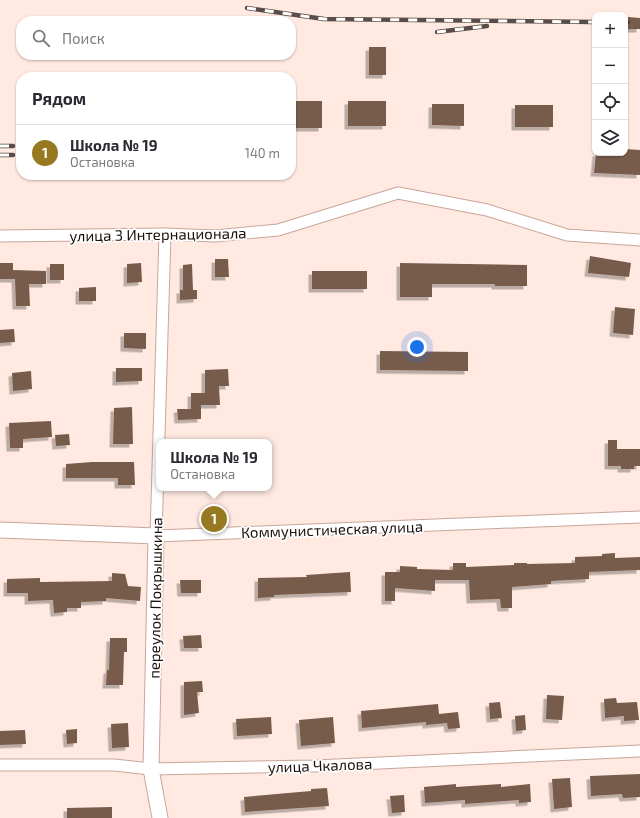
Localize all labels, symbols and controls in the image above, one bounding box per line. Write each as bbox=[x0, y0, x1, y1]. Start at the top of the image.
map controls bbox=[592, 12, 628, 156]
button: + bbox=[592, 12, 628, 48]
search box bbox=[16, 16, 296, 60]
icon: search bbox=[30, 27, 52, 49]
text: Поиск bbox=[62, 29, 105, 47]
button: − bbox=[592, 48, 628, 84]
button: locate bbox=[592, 84, 628, 120]
text: Рядом bbox=[32, 88, 86, 108]
button: layers bbox=[592, 120, 628, 156]
text: Школа № 19 bbox=[70, 136, 158, 154]
text: 1 bbox=[42, 145, 48, 161]
text: 140 m bbox=[245, 145, 280, 161]
text: Остановка bbox=[70, 154, 135, 170]
street label: улица 3 Интернационала bbox=[69, 223, 247, 246]
your location bbox=[407, 337, 427, 357]
popup bbox=[156, 439, 272, 491]
text: Школа № 19 bbox=[170, 448, 258, 466]
text: Остановка bbox=[170, 466, 235, 482]
pin: 1 bbox=[201, 504, 227, 534]
street label: переулок Покрышкина bbox=[145, 517, 166, 679]
street label: Коммунистическая улица bbox=[241, 517, 423, 542]
street label: улица Чкалова bbox=[267, 754, 373, 777]

